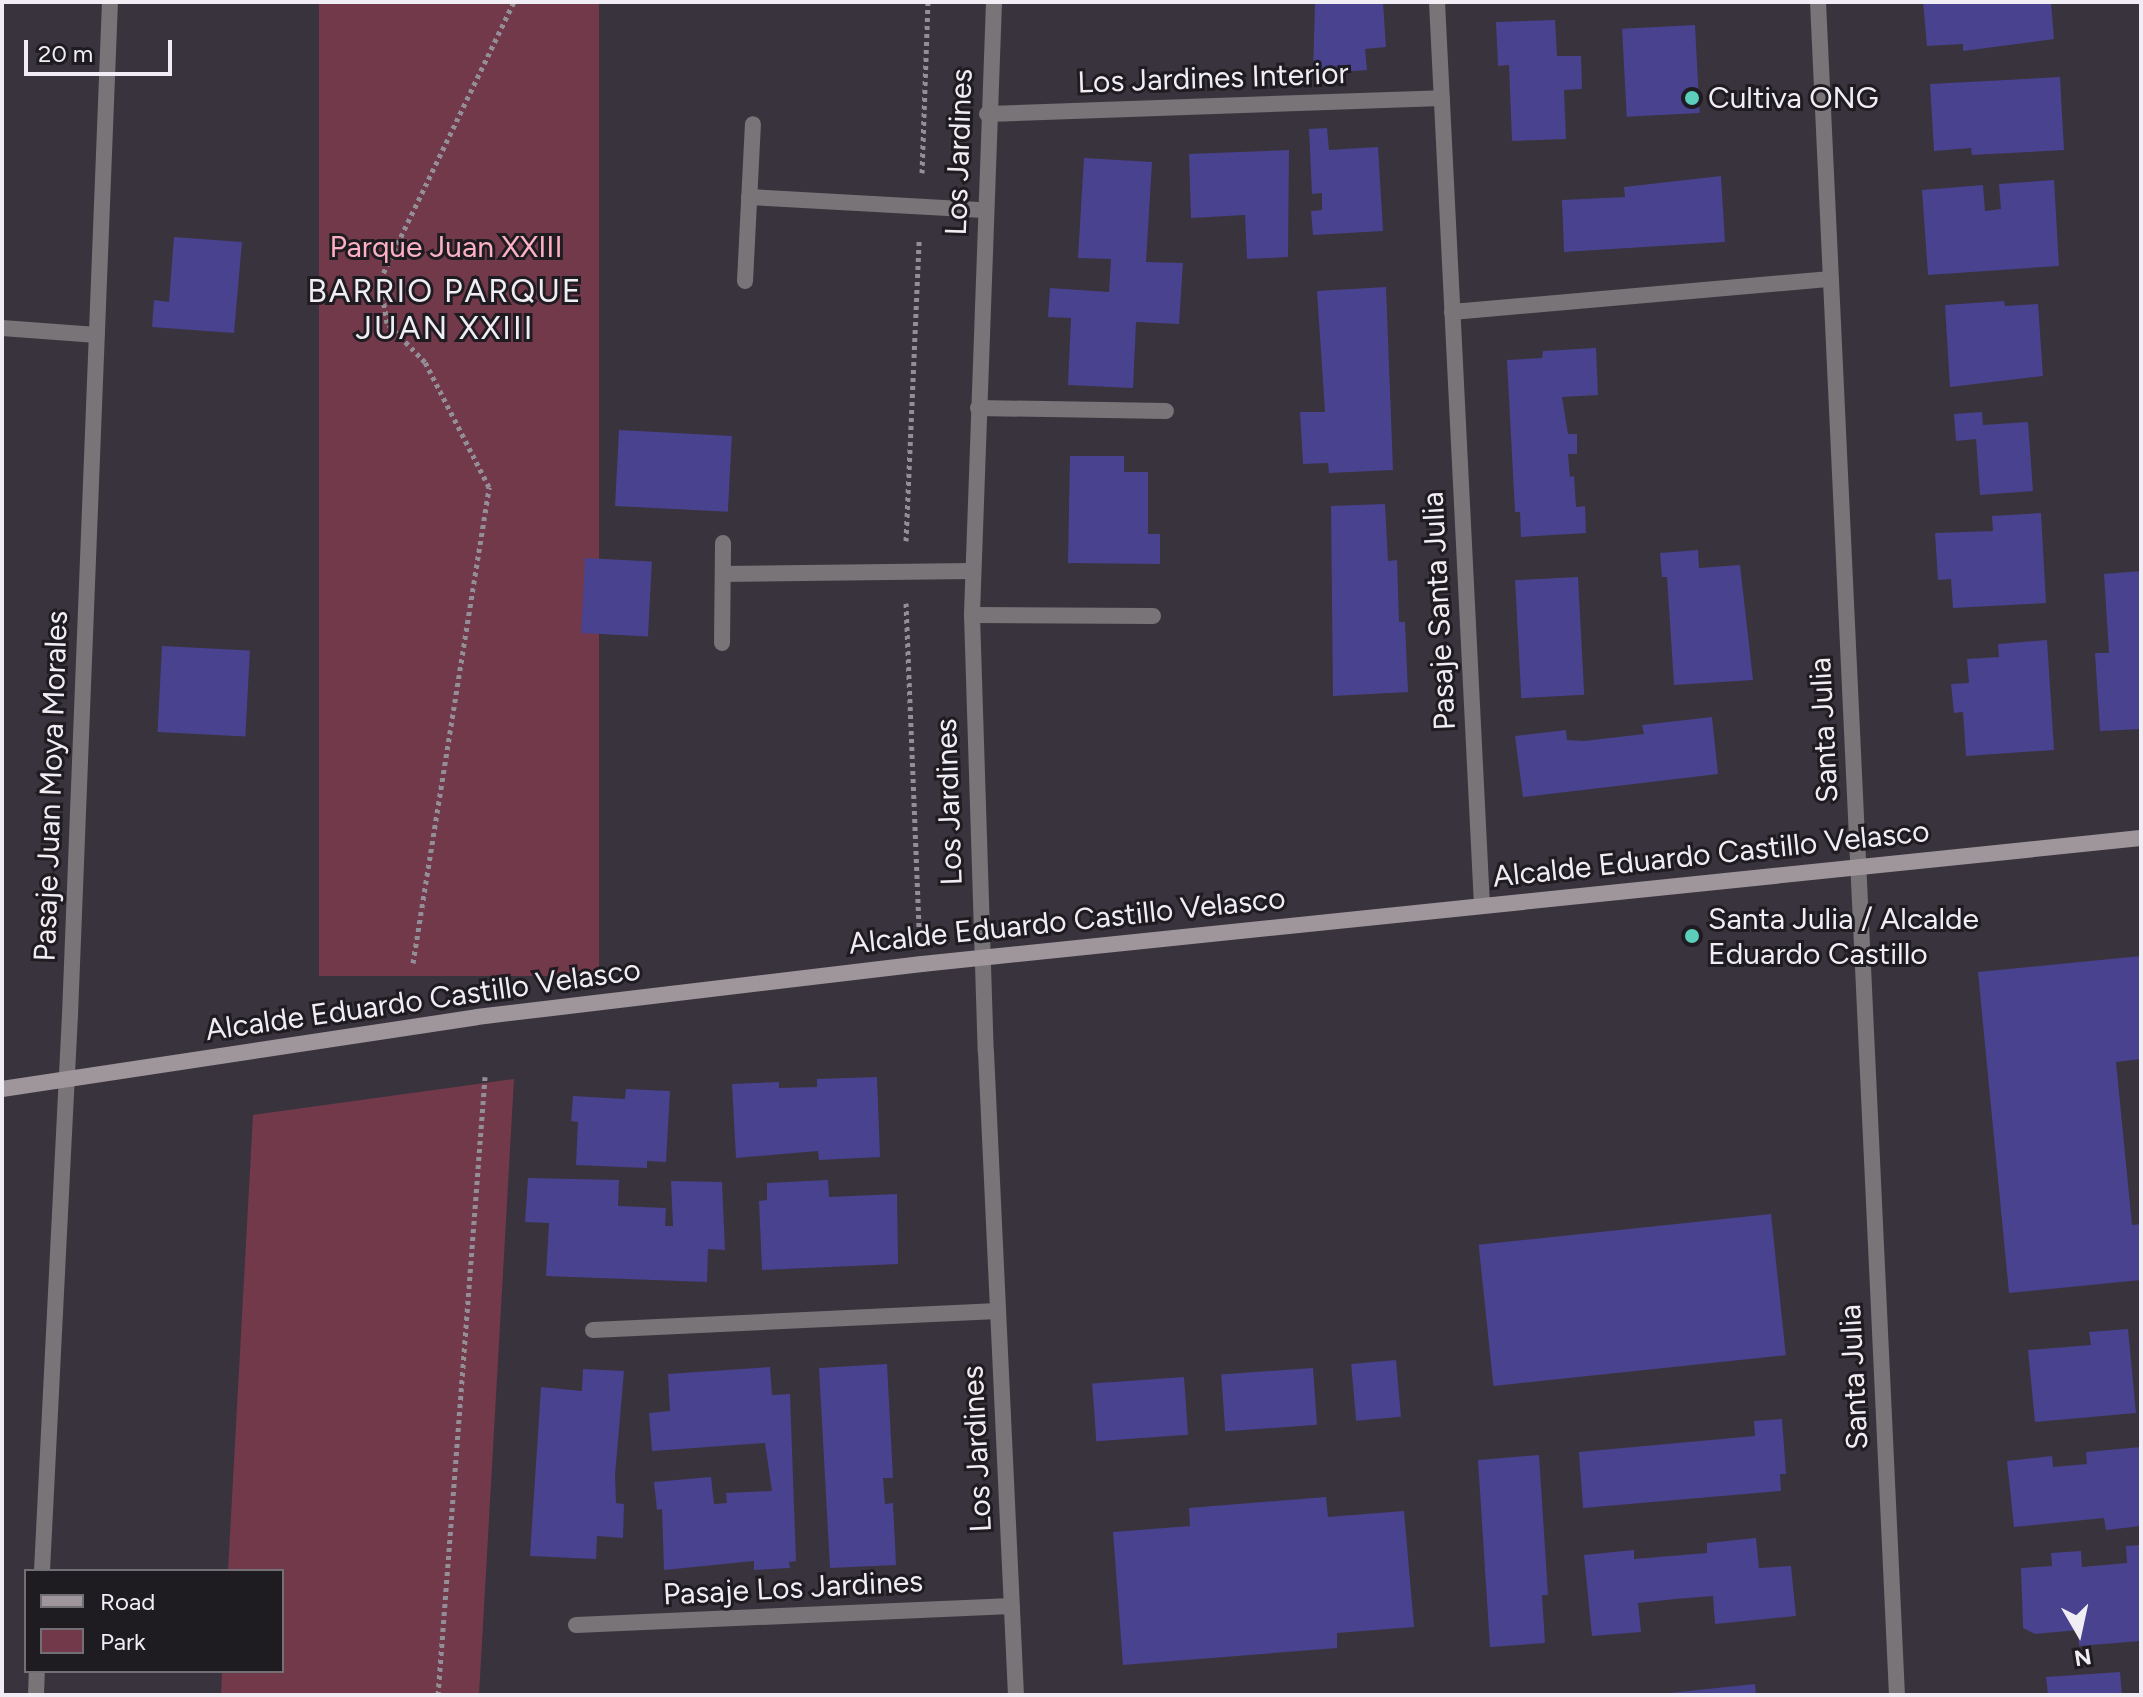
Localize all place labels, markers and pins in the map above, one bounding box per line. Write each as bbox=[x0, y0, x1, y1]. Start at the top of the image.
place label: Cultiva ONG bbox=[1708, 80, 1879, 116]
marker: Cultiva ONG bbox=[1683, 89, 1701, 107]
place label: Santa Julia / Alcalde Eduardo Castillo bbox=[1708, 901, 1979, 972]
marker: Santa Julia / Alcalde Eduardo Castillo bbox=[1683, 927, 1701, 945]

